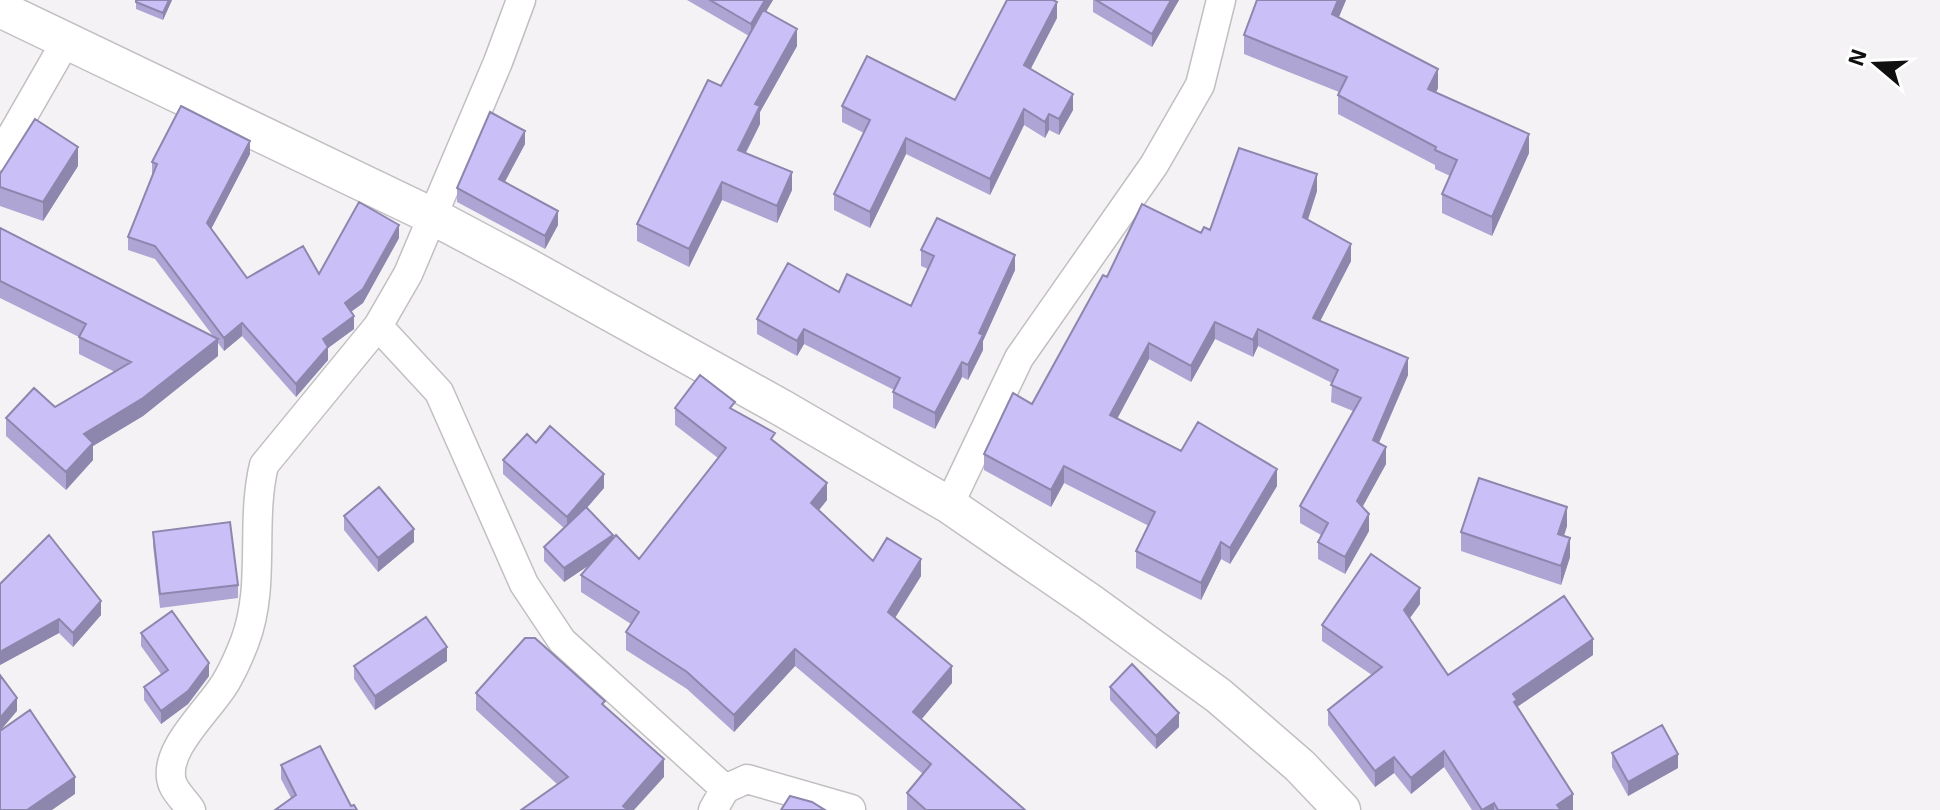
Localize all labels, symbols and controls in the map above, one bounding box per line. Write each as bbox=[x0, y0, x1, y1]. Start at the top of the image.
north arrow bbox=[1836, 24, 1916, 104]
text: N bbox=[1841, 45, 1871, 69]

